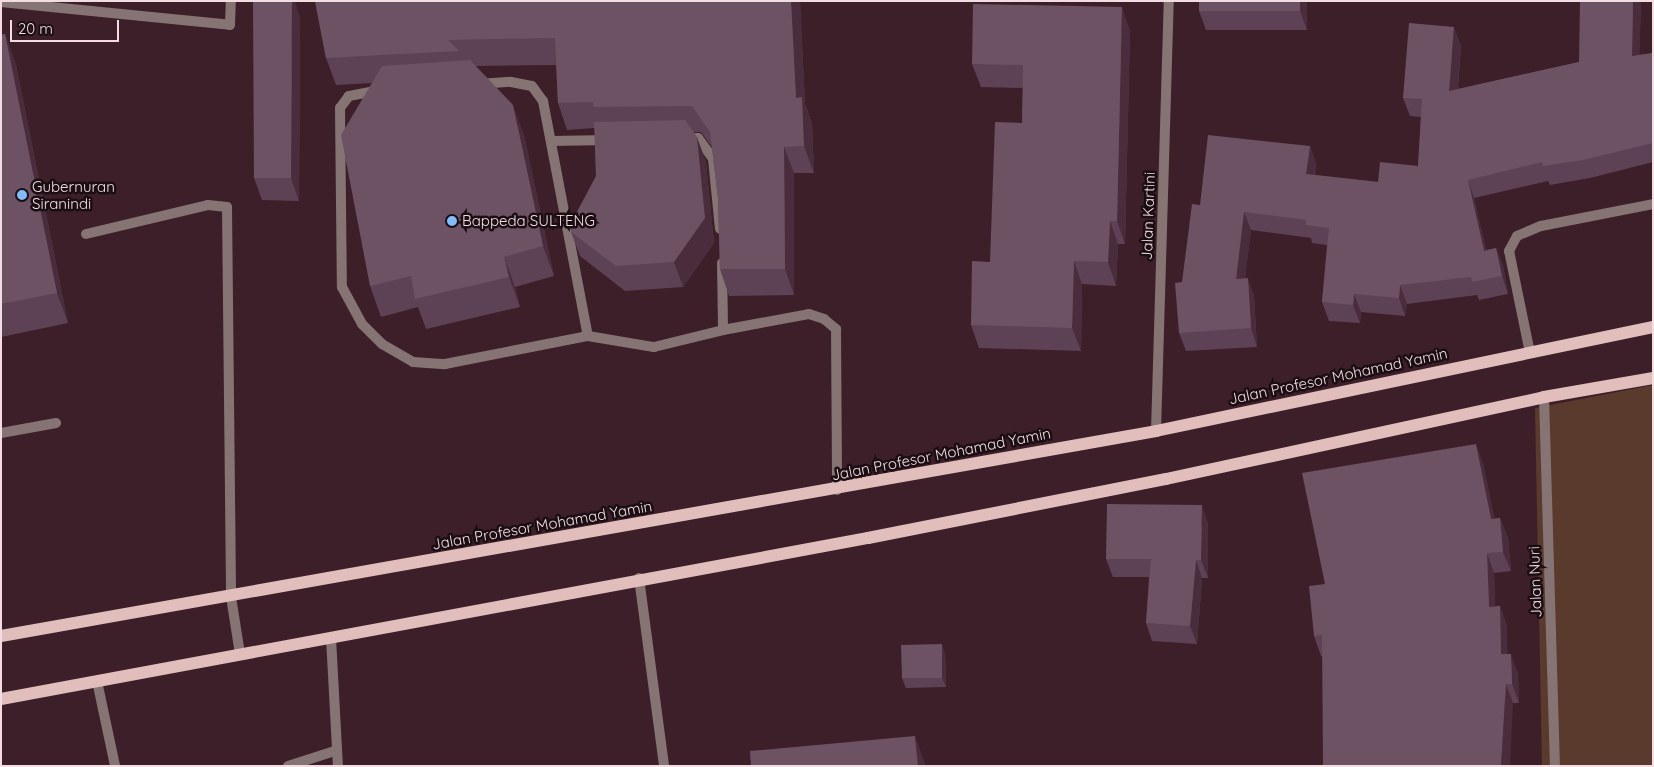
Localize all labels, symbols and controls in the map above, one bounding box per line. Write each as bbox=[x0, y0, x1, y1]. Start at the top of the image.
scale bar bbox=[12, 10, 121, 42]
text: 20 m bbox=[18, 19, 53, 38]
street label: Jalan Kartini bbox=[1137, 172, 1159, 260]
place label: Gubernuran Siranindi bbox=[32, 177, 115, 212]
marker: Gubernuran Siranindi bbox=[16, 189, 28, 201]
place label: Bappeda SULTENG bbox=[462, 212, 595, 230]
marker: Bappeda SULTENG bbox=[446, 215, 458, 227]
street label: Jalan Profesor Mohamad Yamin bbox=[1227, 344, 1449, 408]
street label: Jalan Profesor Mohamad Yamin bbox=[830, 424, 1052, 484]
street label: Jalan Profesor Mohamad Yamin bbox=[430, 497, 654, 553]
street label: Jalan Nuri bbox=[1525, 546, 1545, 618]

